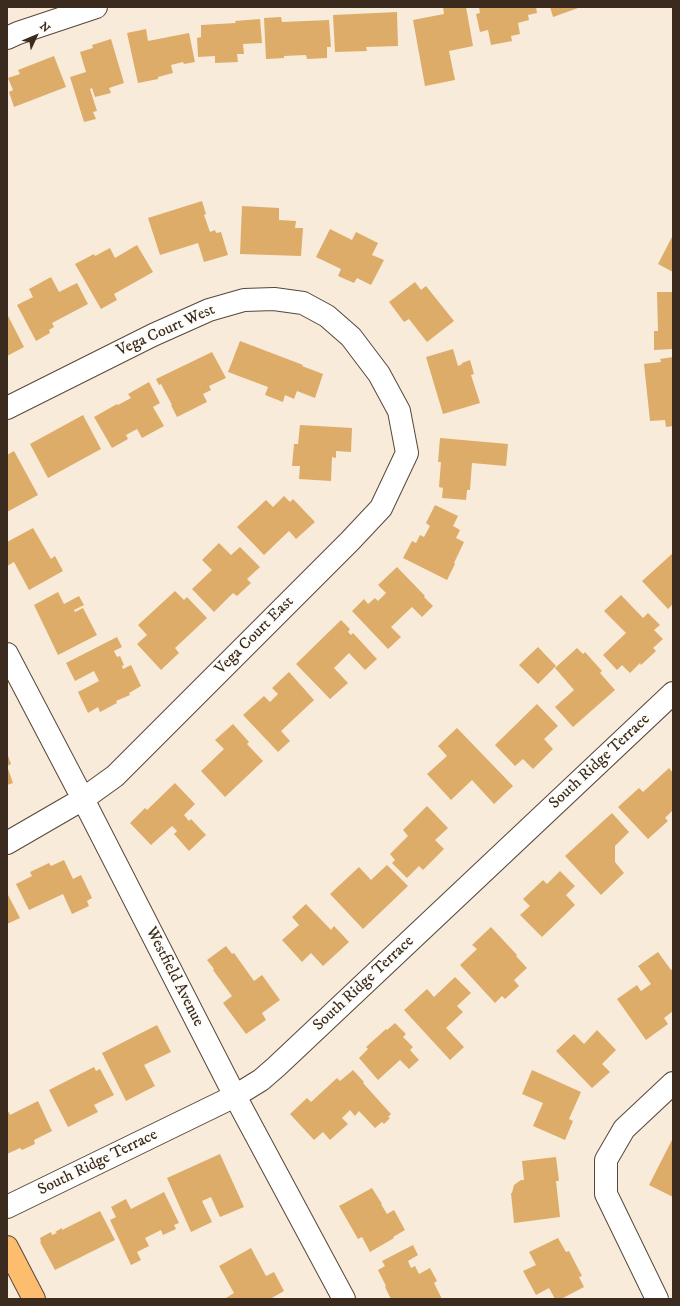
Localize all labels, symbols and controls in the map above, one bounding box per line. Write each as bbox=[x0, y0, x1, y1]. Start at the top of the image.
north arrow bbox=[16, 16, 56, 56]
text: N bbox=[36, 20, 53, 36]
street label: Vega Court West bbox=[114, 301, 218, 361]
street label: Vega Court East bbox=[212, 593, 298, 679]
street label: South Ridge Terrace bbox=[546, 710, 654, 814]
street label: Westfield Avenue bbox=[141, 924, 207, 1030]
street label: South Ridge Terrace bbox=[310, 932, 418, 1036]
street label: South Ridge Terrace bbox=[35, 1126, 161, 1200]

